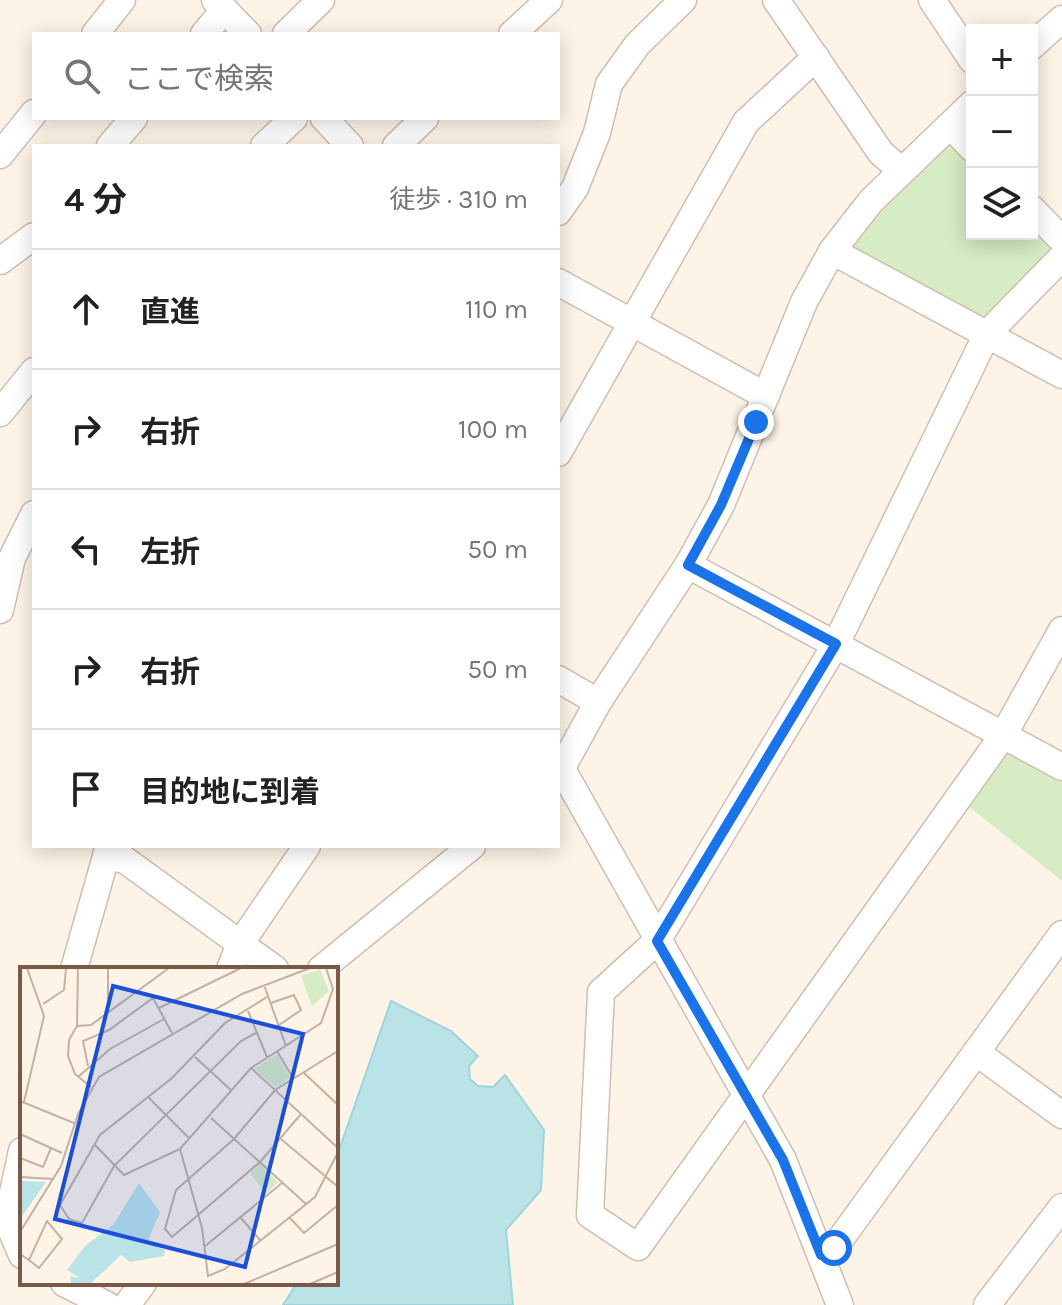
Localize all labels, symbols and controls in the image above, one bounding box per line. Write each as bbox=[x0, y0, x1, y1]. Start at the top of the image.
map controls bbox=[966, 24, 1038, 240]
button: + bbox=[966, 24, 1038, 96]
search box bbox=[32, 32, 560, 120]
icon: search bbox=[60, 54, 104, 98]
text: ここで検索 bbox=[124, 61, 274, 97]
button: − bbox=[966, 96, 1038, 168]
button: layers bbox=[966, 168, 1038, 240]
text: 4 分 bbox=[64, 180, 127, 220]
text: 徒歩 · 310 m bbox=[389, 184, 528, 215]
icon: ahead bbox=[64, 287, 108, 331]
text: 直進 bbox=[140, 294, 200, 330]
text: 110 m bbox=[465, 294, 528, 325]
route end bbox=[738, 404, 774, 440]
icon: right bbox=[64, 407, 108, 451]
text: 右折 bbox=[140, 414, 200, 450]
text: 100 m bbox=[458, 414, 528, 445]
icon: left bbox=[64, 527, 108, 571]
text: 左折 bbox=[140, 534, 200, 570]
text: 50 m bbox=[467, 534, 528, 565]
icon: right bbox=[64, 647, 108, 691]
text: 右折 bbox=[140, 654, 200, 690]
text: 50 m bbox=[467, 654, 528, 685]
icon: arrive bbox=[64, 767, 108, 811]
text: 目的地に到着 bbox=[140, 774, 320, 810]
inset map bbox=[20, 967, 338, 1285]
route start bbox=[816, 1230, 852, 1266]

